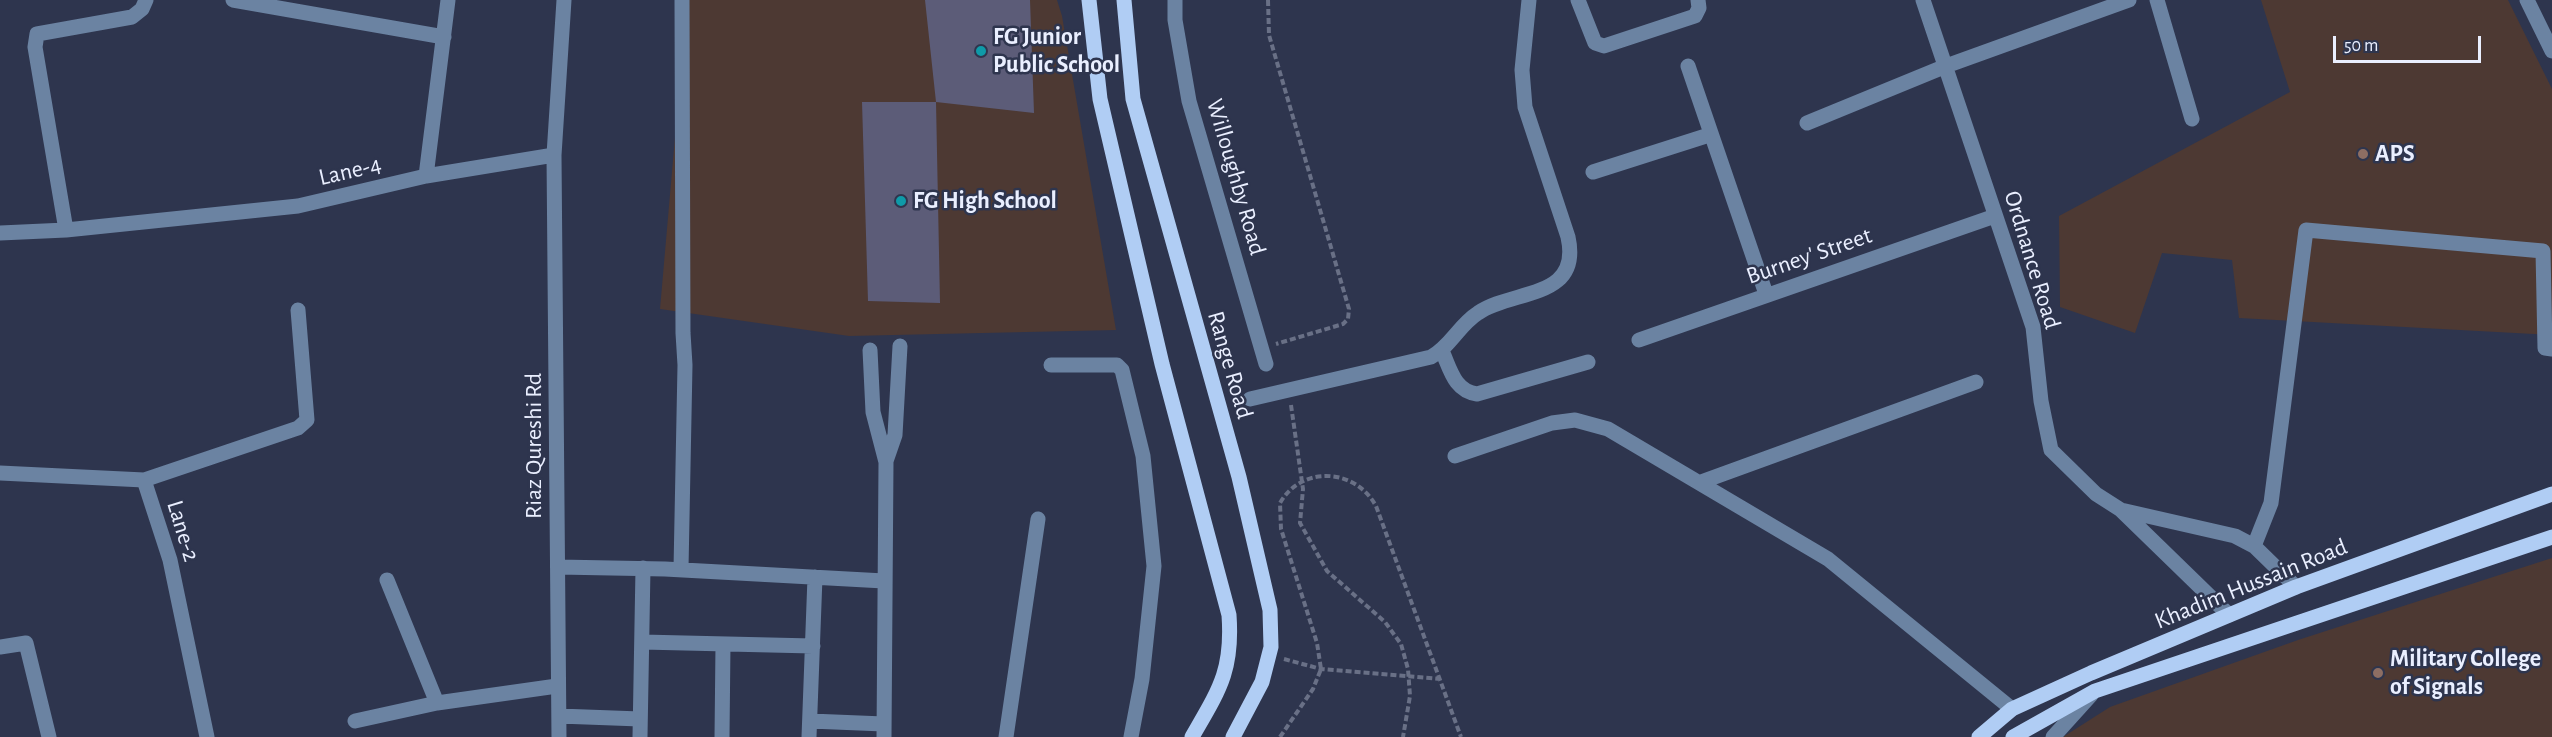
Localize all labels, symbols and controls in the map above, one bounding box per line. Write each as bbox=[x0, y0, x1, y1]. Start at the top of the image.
place label: FG Junior Public School bbox=[993, 23, 1120, 79]
scale bar bbox=[2336, 24, 2484, 62]
text: 50 m bbox=[2344, 37, 2378, 55]
marker: FG Junior Public School bbox=[974, 44, 988, 58]
street label: Willoughby Road bbox=[1200, 96, 1272, 258]
place label: APS bbox=[2375, 140, 2415, 168]
marker: APS bbox=[2356, 147, 2370, 161]
street label: Lane-4 bbox=[316, 150, 384, 192]
place label: FG High School bbox=[913, 187, 1057, 215]
street label: Ordnance Road bbox=[1997, 187, 2067, 333]
marker: FG High School bbox=[894, 194, 908, 208]
street label: Burney' Street bbox=[1742, 221, 1876, 291]
street label: Range Road bbox=[1201, 308, 1259, 422]
street label: Riaz Qureshi Rd bbox=[520, 373, 548, 519]
street label: Lane-2 bbox=[160, 497, 206, 565]
street label: Khadim Hussain Road bbox=[2150, 532, 2352, 636]
place label: Military College of Signals bbox=[2390, 645, 2541, 701]
marker: Military College of Signals bbox=[2371, 666, 2385, 680]

